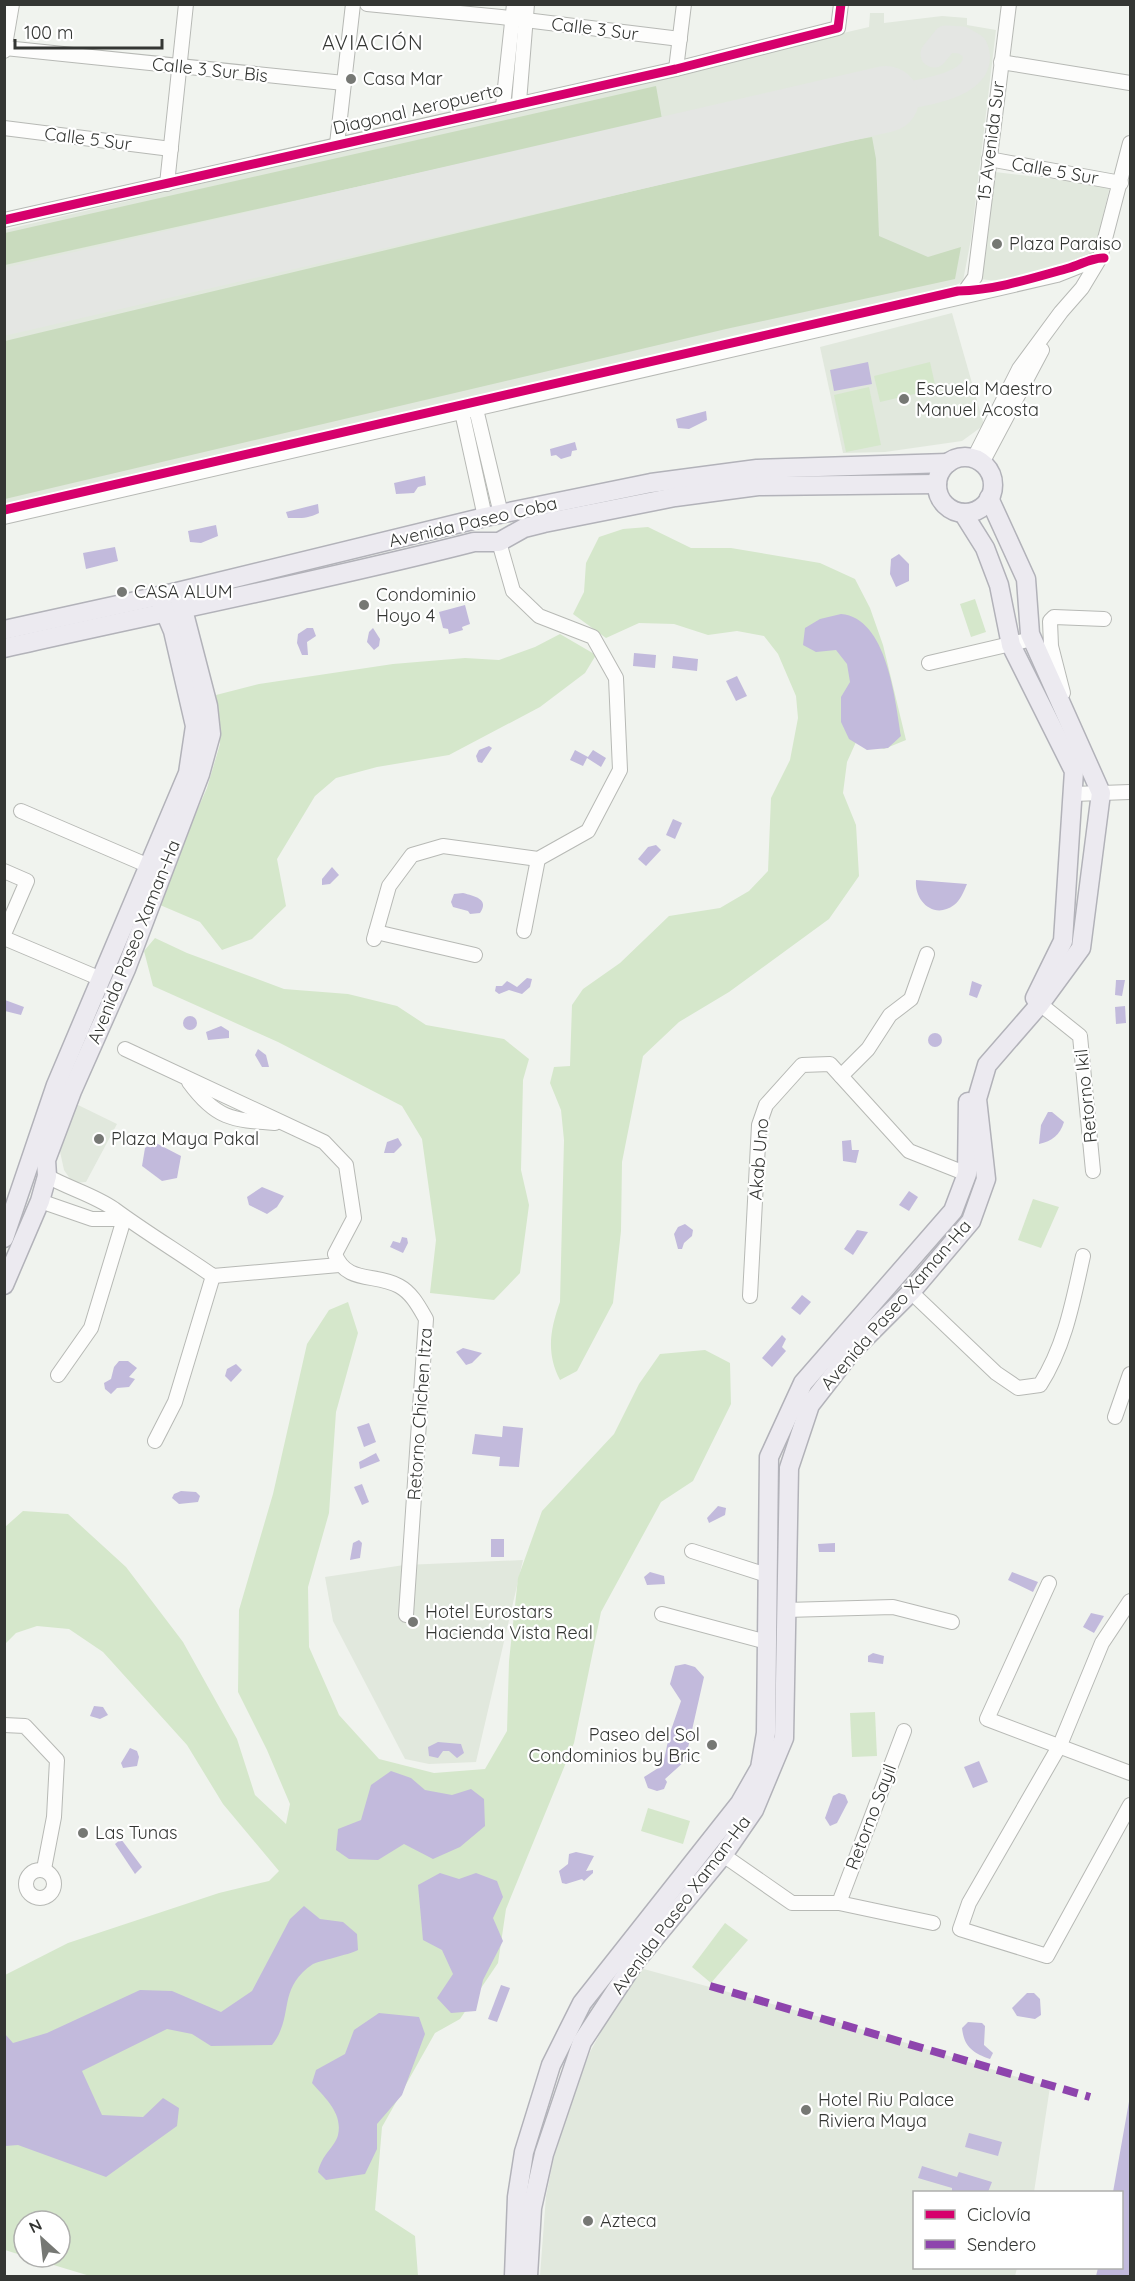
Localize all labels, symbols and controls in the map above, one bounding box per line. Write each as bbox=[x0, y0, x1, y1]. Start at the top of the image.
scale bar bbox=[15, 12, 162, 50]
street label: Calle 3 Sur bbox=[550, 12, 640, 45]
text: 100 m bbox=[24, 21, 73, 44]
district label: AVIACIÓN bbox=[322, 30, 424, 55]
street label: Calle 3 Sur Bis bbox=[151, 52, 269, 87]
place label: Casa Mar bbox=[363, 67, 443, 90]
marker: Casa Mar bbox=[344, 72, 358, 86]
street label: Diagonal Aeropuerto bbox=[330, 78, 505, 139]
street label: 15 Avenida Sur bbox=[972, 80, 1009, 202]
street label: Calle 5 Sur bbox=[43, 122, 133, 155]
street label: Calle 5 Sur bbox=[1010, 152, 1100, 189]
place label: Plaza Paraiso bbox=[1009, 232, 1122, 255]
marker: Plaza Paraiso bbox=[990, 237, 1004, 251]
place label: Escuela Maestro Manuel Acosta bbox=[916, 377, 1052, 421]
marker: Escuela Maestro Manuel Acosta bbox=[897, 392, 911, 406]
street label: Avenida Paseo Coba bbox=[386, 491, 559, 552]
place label: CASA ALUM bbox=[134, 580, 233, 603]
place label: Condominio Hoyo 4 bbox=[376, 583, 476, 627]
marker: CASA ALUM bbox=[115, 585, 129, 599]
marker: Condominio Hoyo 4 bbox=[357, 598, 371, 612]
street label: Avenida Paseo Xaman-Ha bbox=[82, 836, 185, 1047]
street label: Retorno Ikil bbox=[1069, 1048, 1102, 1144]
street label: Akab Uno bbox=[743, 1117, 774, 1201]
place label: Plaza Maya Pakal bbox=[111, 1127, 259, 1150]
marker: Plaza Maya Pakal bbox=[92, 1132, 106, 1146]
street label: Avenida Paseo Xaman-Ha bbox=[815, 1215, 976, 1395]
street label: Retorno Chichen Itza bbox=[402, 1327, 437, 1501]
place label: Hotel Eurostars Hacienda Vista Real bbox=[425, 1600, 593, 1644]
marker: Hotel Eurostars Hacienda Vista Real bbox=[406, 1615, 420, 1629]
place label: Paseo del Sol Condominios by Bric bbox=[529, 1723, 700, 1767]
marker: Paseo del Sol Condominios by Bric bbox=[705, 1738, 719, 1752]
street label: Retorno Sayil bbox=[840, 1761, 901, 1873]
street label: Avenida Paseo Xaman-Ha bbox=[606, 1811, 755, 1999]
place label: Las Tunas bbox=[95, 1821, 178, 1844]
marker: Las Tunas bbox=[76, 1826, 90, 1840]
place label: Hotel Riu Palace Riviera Maya bbox=[818, 2088, 954, 2132]
marker: Hotel Riu Palace Riviera Maya bbox=[799, 2103, 813, 2117]
legend bbox=[913, 2191, 1123, 2269]
text: Ciclovía bbox=[967, 2203, 1031, 2226]
north arrow bbox=[12, 2209, 72, 2269]
place label: Azteca bbox=[600, 2209, 657, 2232]
text: N bbox=[25, 2214, 45, 2237]
marker: Azteca bbox=[581, 2214, 595, 2228]
text: Sendero bbox=[967, 2233, 1036, 2256]

